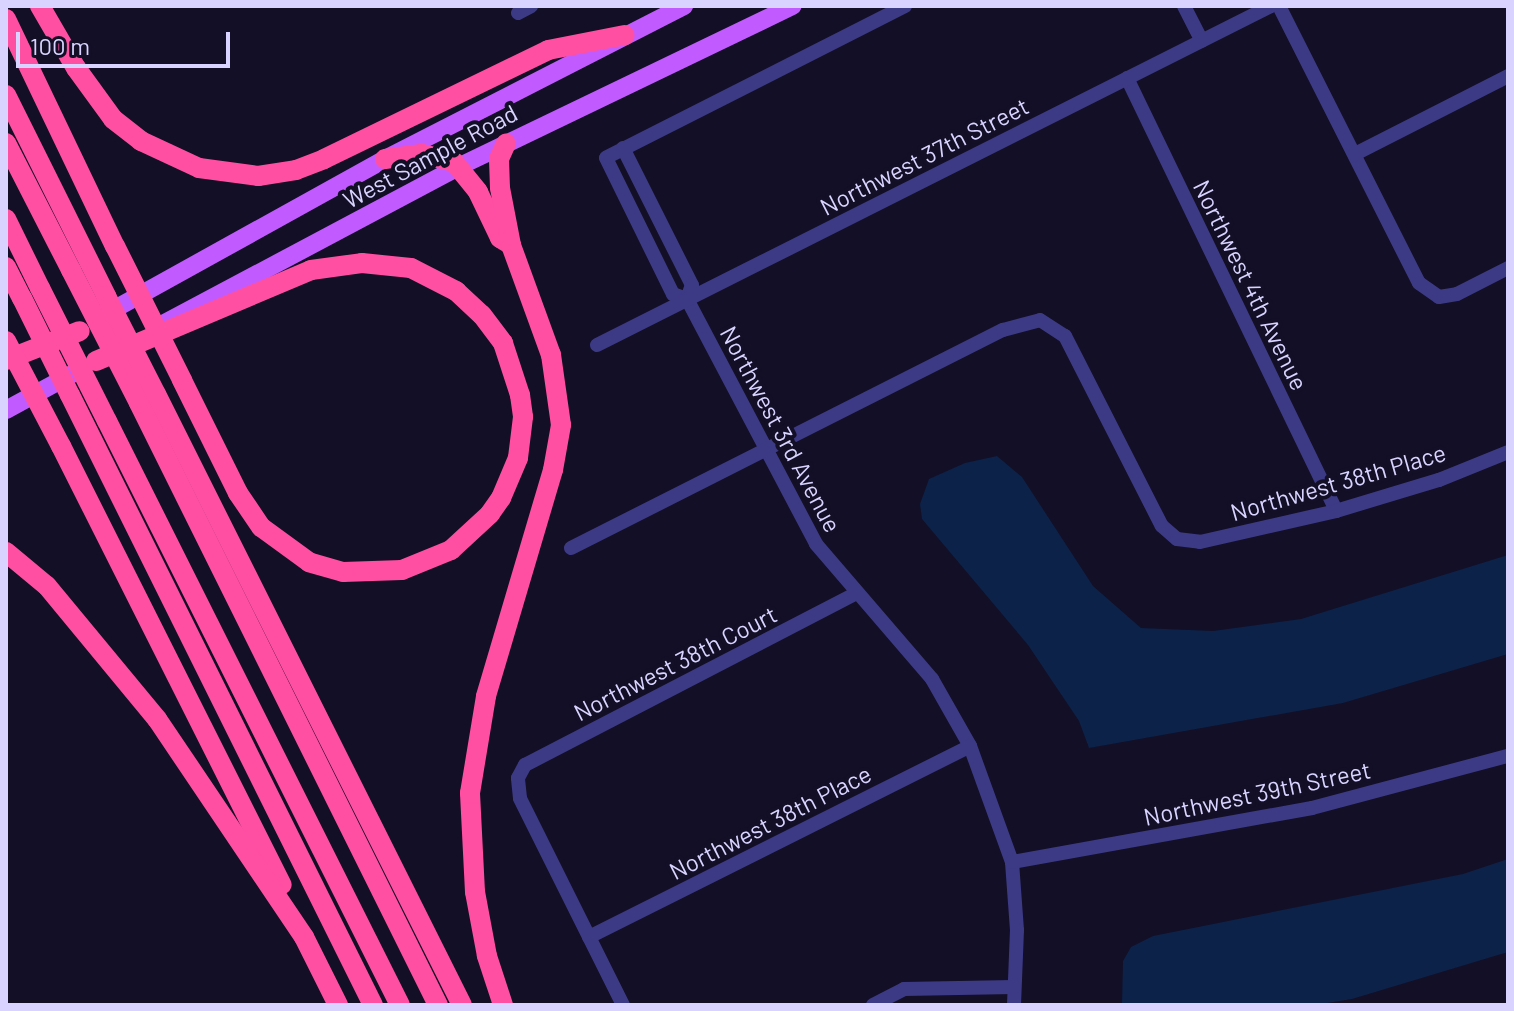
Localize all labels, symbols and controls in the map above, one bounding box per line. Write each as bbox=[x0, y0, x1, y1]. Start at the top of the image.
scale bar bbox=[20, 16, 234, 66]
text: 100 m bbox=[30, 31, 90, 60]
street label: Northwest 37th Street bbox=[815, 91, 1033, 221]
street label: West Sample Road bbox=[338, 98, 522, 214]
street label: Northwest 4th Avenue bbox=[1188, 175, 1314, 395]
street label: Northwest 3rd Avenue bbox=[714, 321, 848, 537]
street label: Northwest 38th Place bbox=[1227, 437, 1449, 527]
street label: Northwest 38th Court bbox=[569, 599, 781, 727]
street label: Northwest 39th Street bbox=[1141, 755, 1373, 831]
street label: Northwest 38th Place bbox=[664, 759, 876, 885]

